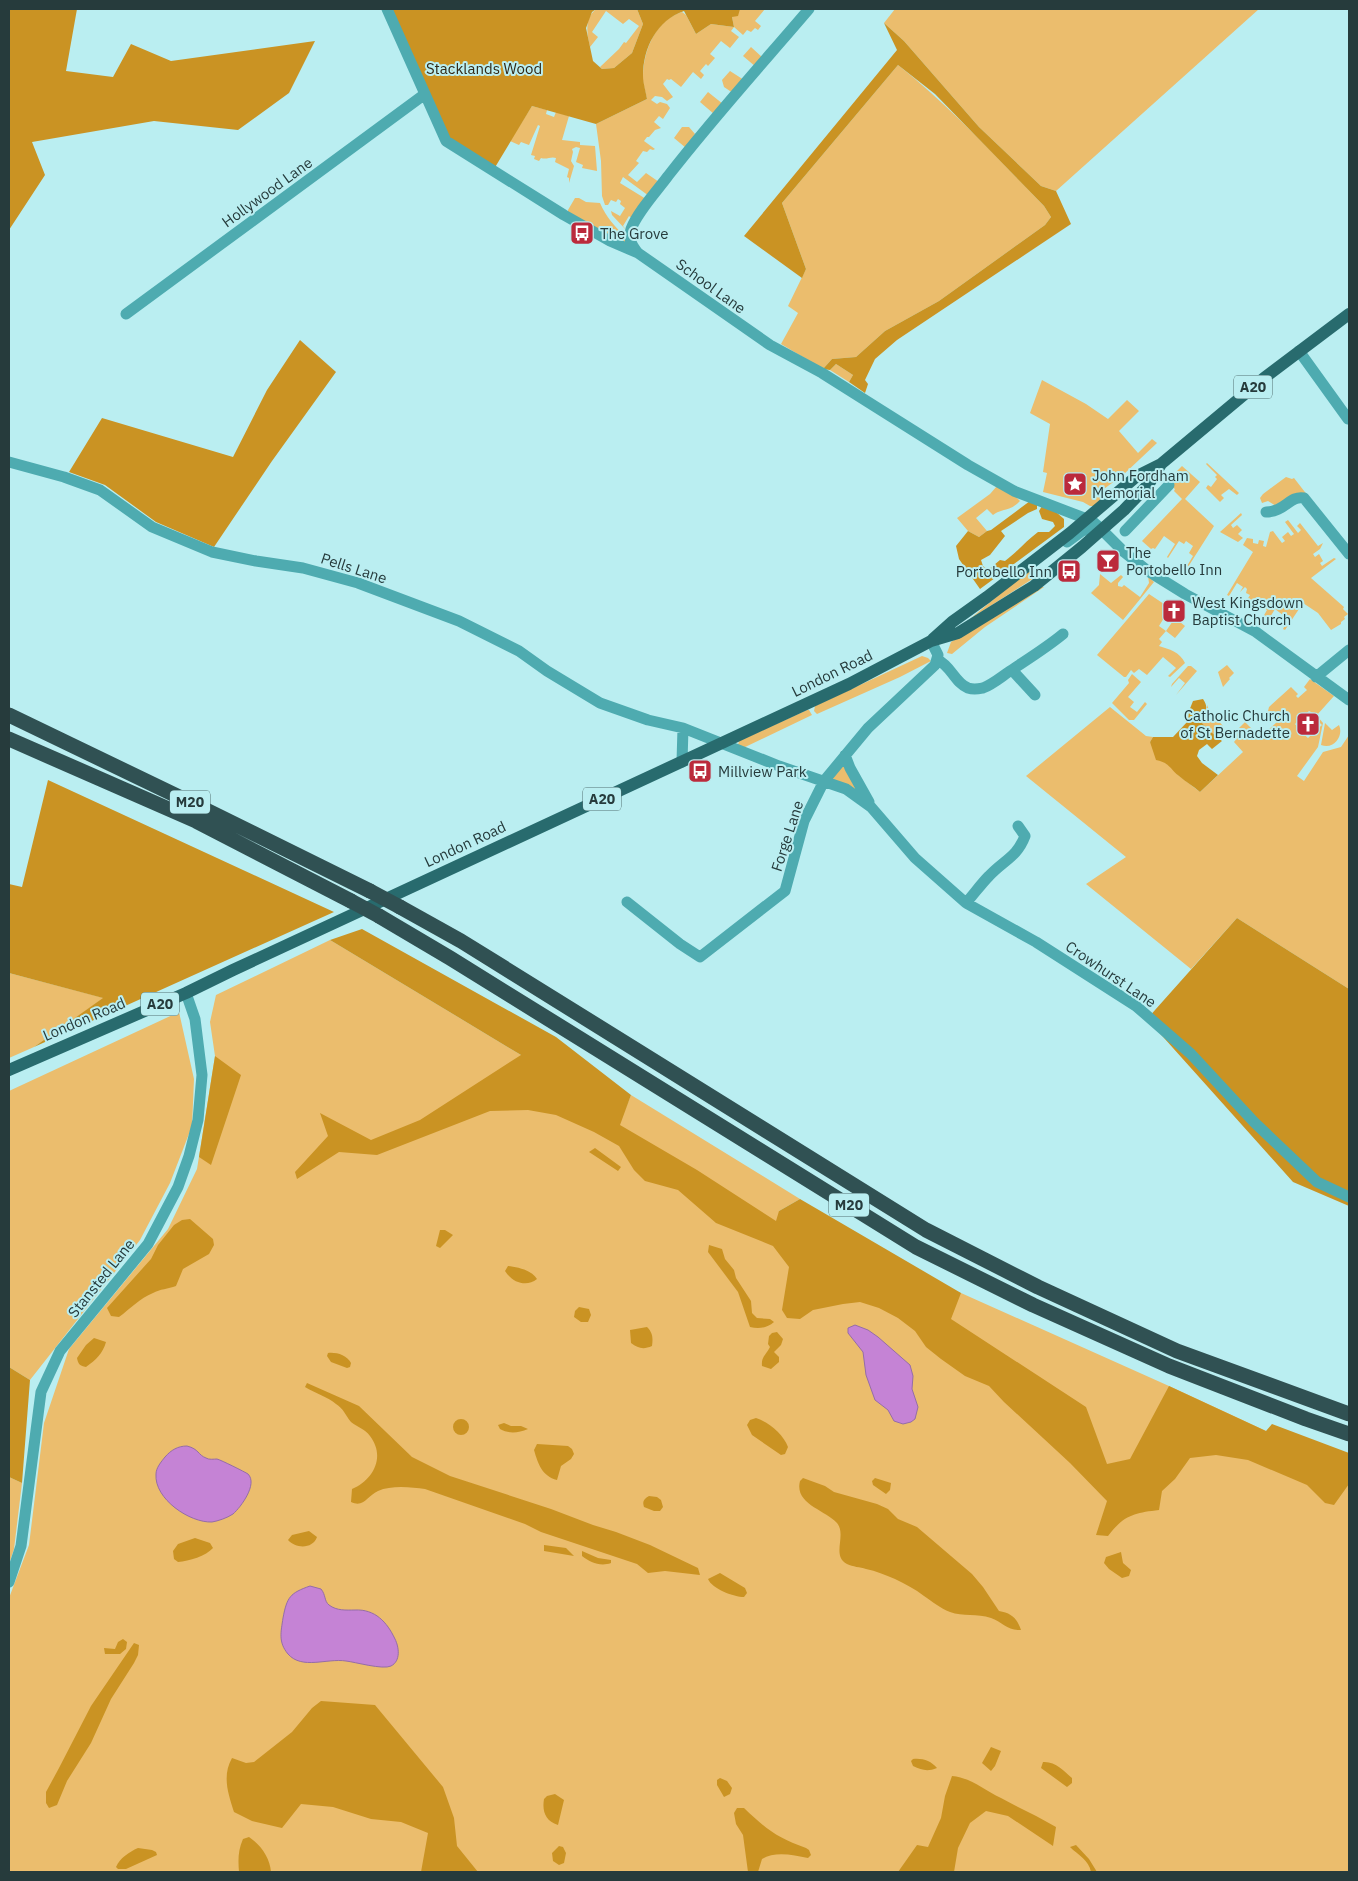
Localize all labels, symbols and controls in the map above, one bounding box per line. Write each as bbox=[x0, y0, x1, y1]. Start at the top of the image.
park label: Stacklands Wood bbox=[426, 59, 542, 78]
street label: Hollywood Lane bbox=[218, 153, 316, 231]
bus stop icon: The Grove bbox=[569, 220, 595, 246]
place label: The Grove bbox=[600, 224, 669, 243]
street label: School Lane bbox=[672, 254, 750, 318]
road number: A20 bbox=[1234, 376, 1272, 398]
place label: John Fordham Memorial bbox=[1092, 466, 1189, 502]
place icon: John Fordham Memorial bbox=[1062, 471, 1088, 497]
place label: The Portobello Inn bbox=[1126, 543, 1222, 579]
street label: Pells Lane bbox=[319, 548, 389, 588]
bar icon: The Portobello Inn bbox=[1095, 548, 1121, 574]
bus stop icon: Portobello Inn bbox=[1056, 558, 1082, 584]
place label: Portobello Inn bbox=[956, 562, 1052, 581]
place label: West Kingsdown Baptist Church bbox=[1192, 593, 1303, 629]
church icon: West Kingsdown Baptist Church bbox=[1161, 598, 1187, 624]
street label: London Road bbox=[788, 645, 876, 701]
place label: Catholic Church of St Bernadette bbox=[1180, 706, 1290, 742]
church icon: Catholic Church of St Bernadette bbox=[1295, 711, 1321, 737]
bus stop icon: Millview Park bbox=[687, 758, 713, 784]
place label: Millview Park bbox=[718, 762, 807, 781]
road number: A20 bbox=[583, 788, 621, 811]
road number: M20 bbox=[170, 790, 210, 814]
street label: Forge Lane bbox=[767, 798, 807, 874]
street label: London Road bbox=[421, 817, 509, 871]
street label: Crowhurst Lane bbox=[1062, 937, 1160, 1011]
road number: A20 bbox=[141, 992, 179, 1016]
street label: London Road bbox=[40, 993, 128, 1045]
road number: M20 bbox=[829, 1194, 869, 1216]
street label: Stansted Lane bbox=[64, 1235, 138, 1321]

